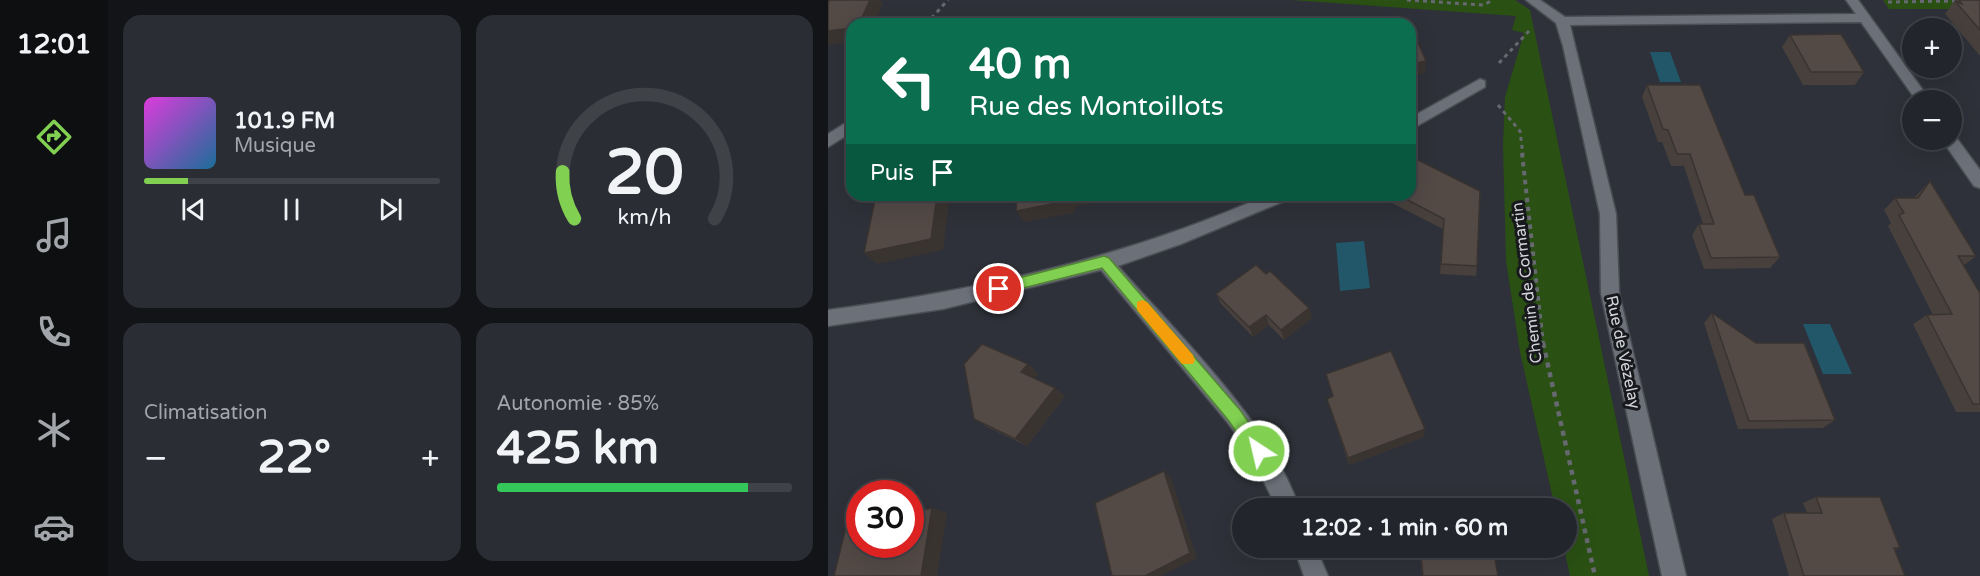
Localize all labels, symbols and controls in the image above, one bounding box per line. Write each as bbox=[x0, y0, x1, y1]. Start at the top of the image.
map controls bbox=[1902, 18, 1962, 150]
button: + bbox=[1902, 18, 1962, 78]
text: 12:01 bbox=[17, 28, 91, 61]
text: 40 m bbox=[969, 39, 1071, 90]
icon: left bbox=[870, 42, 948, 120]
text: Rue des Montoillots bbox=[969, 90, 1224, 123]
button: − bbox=[1902, 90, 1962, 150]
text: 101.9 FM bbox=[234, 108, 335, 134]
icon: directions bbox=[33, 116, 75, 158]
text: Musique bbox=[234, 134, 316, 158]
text: 20 bbox=[605, 136, 683, 211]
icon: arrive bbox=[926, 156, 959, 189]
text: Puis bbox=[870, 160, 914, 186]
icon: previous bbox=[177, 193, 210, 226]
icon: pause bbox=[275, 193, 308, 226]
icon: next bbox=[374, 193, 407, 226]
street label: Chemin de Cormartin bbox=[1507, 201, 1547, 365]
text: km/h bbox=[617, 204, 671, 230]
icon: music bbox=[33, 214, 75, 256]
pin bbox=[973, 263, 1024, 314]
icon: arrive bbox=[982, 272, 1015, 305]
street label: Rue de Vézelay bbox=[1601, 294, 1645, 411]
icon: phone bbox=[33, 311, 75, 353]
text: Autonomie · 85% bbox=[497, 392, 659, 416]
text: Climatisation bbox=[144, 401, 267, 425]
icon: climate bbox=[33, 409, 75, 451]
position arrow bbox=[1227, 419, 1291, 483]
text: 425 km bbox=[497, 422, 659, 476]
text: 22° bbox=[257, 431, 331, 485]
text: − bbox=[144, 439, 168, 478]
text: + bbox=[421, 439, 439, 478]
speed limit sign: 30 bbox=[846, 480, 924, 558]
icon: car bbox=[33, 506, 75, 548]
text: 12:02 · 1 min · 60 m bbox=[1301, 515, 1508, 541]

